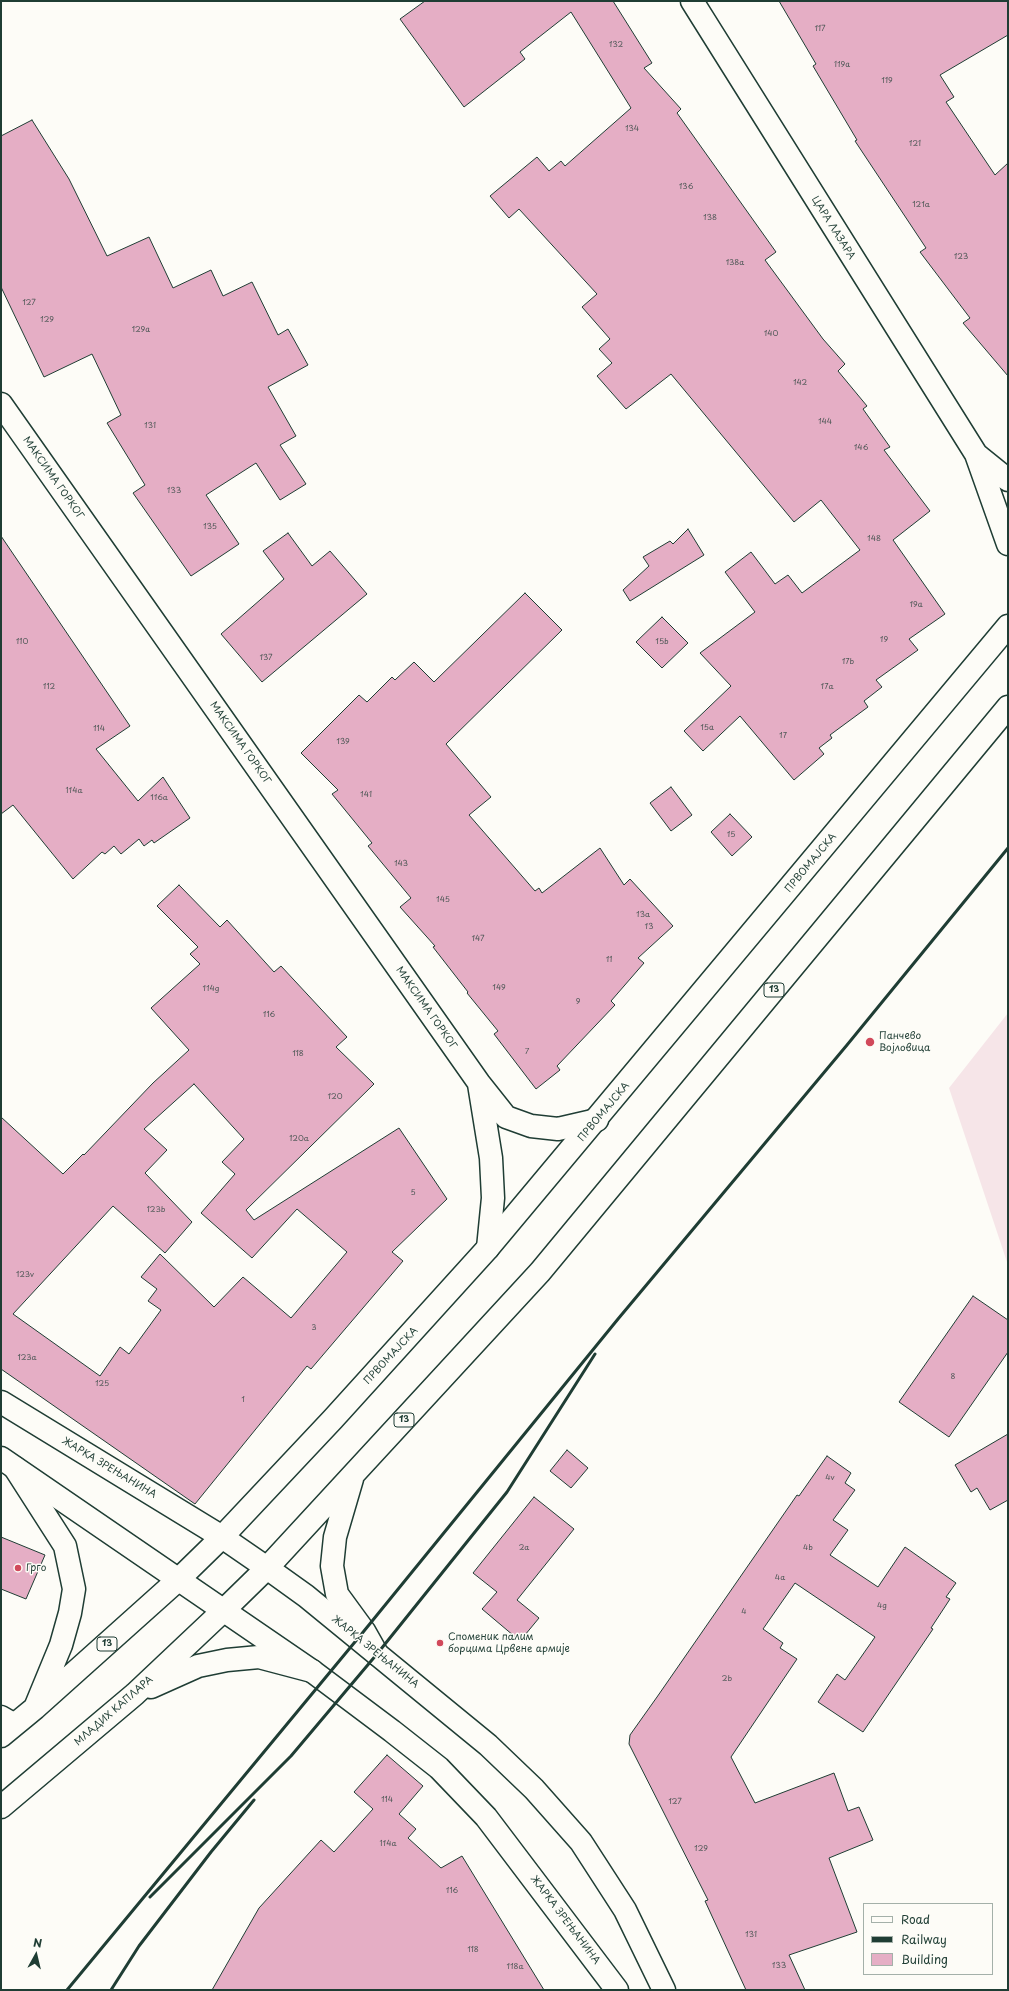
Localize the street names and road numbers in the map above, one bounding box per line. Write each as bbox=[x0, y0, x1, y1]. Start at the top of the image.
street label: ЦАРА ЛАЗАРА bbox=[809, 194, 857, 262]
street label: МАКСИМА ГОРКОГ bbox=[20, 434, 86, 522]
street label: МАКСИМА ГОРКОГ bbox=[207, 699, 273, 787]
street label: ПРВОМАЈСКА bbox=[783, 831, 839, 895]
street label: МАКСИМА ГОРКОГ bbox=[393, 964, 459, 1052]
road number: 13 bbox=[764, 983, 784, 997]
street label: ПРВОМАЈСКА bbox=[576, 1080, 632, 1144]
street label: ПРВОМАЈСКА bbox=[361, 1325, 421, 1387]
road number: 13 bbox=[394, 1413, 414, 1427]
street label: ЖАРКА ЗРЕЊАНИНА bbox=[59, 1435, 159, 1501]
street label: ЖАРКА ЗРЕЊАНИНА bbox=[329, 1613, 421, 1691]
road number: 13 bbox=[97, 1637, 117, 1651]
street label: МЛАДИХ КАПЛАРА bbox=[72, 1674, 156, 1748]
street label: ЖАРКА ЗРЕЊАНИНА bbox=[528, 1873, 602, 1967]

